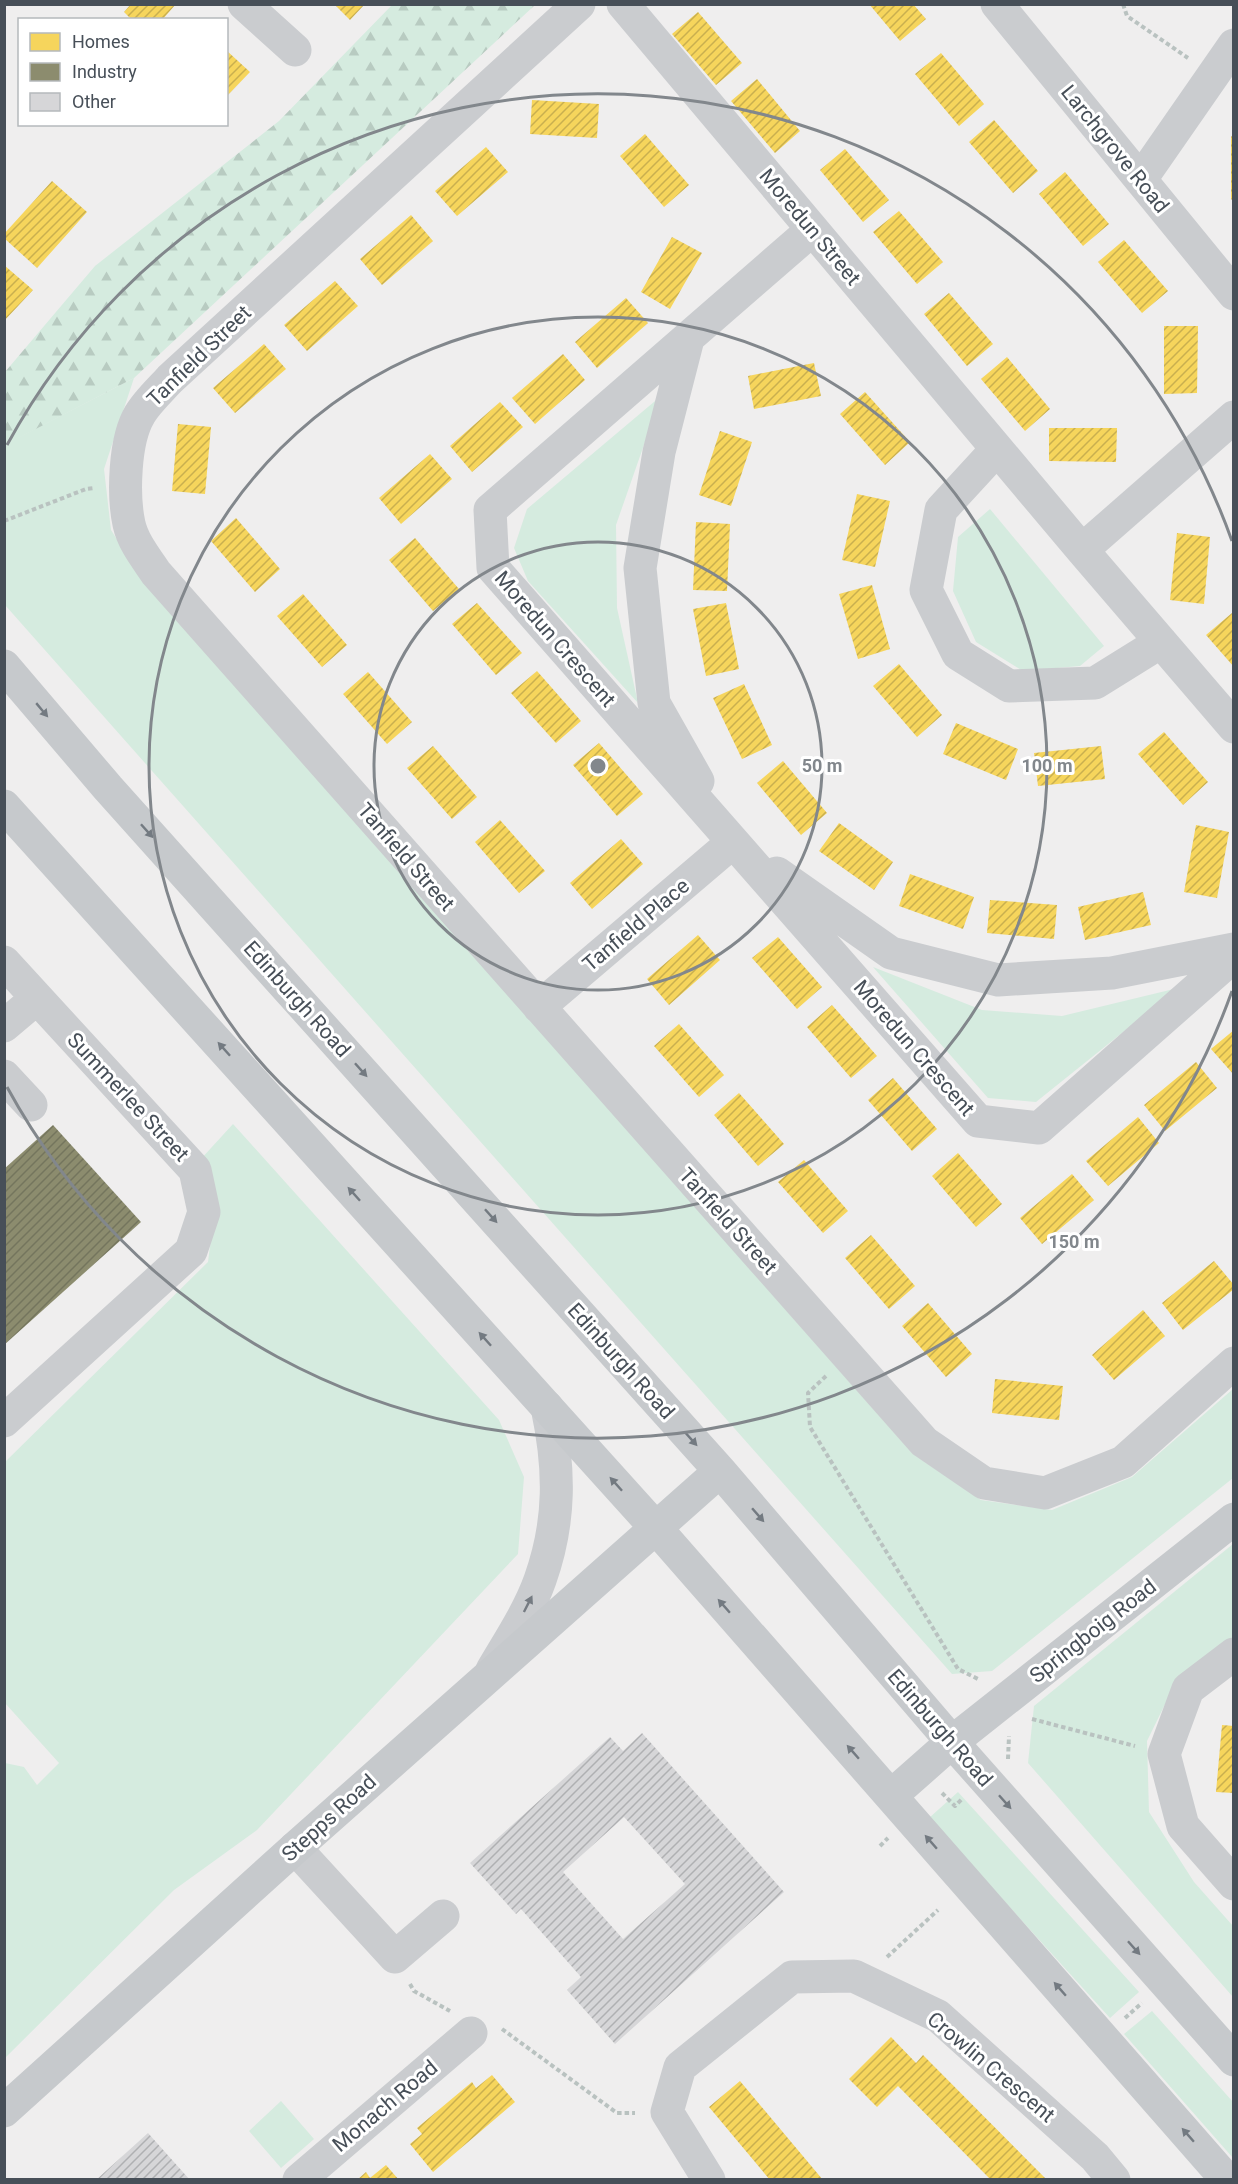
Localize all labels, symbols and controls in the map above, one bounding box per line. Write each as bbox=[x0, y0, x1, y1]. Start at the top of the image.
legend bbox=[18, 18, 228, 126]
text: Homes bbox=[72, 31, 130, 52]
text: Industry bbox=[72, 61, 137, 82]
street label: Larchgrove Road bbox=[1056, 80, 1174, 218]
text: Other bbox=[72, 91, 116, 112]
street label: Moredun Street bbox=[755, 164, 866, 290]
street label: Tanfield Street bbox=[142, 300, 256, 411]
street label: Moredun Crescent bbox=[490, 566, 620, 712]
one-way arrow bbox=[35, 702, 48, 717]
text: 50 m bbox=[802, 755, 842, 776]
text: 100 m bbox=[1021, 755, 1073, 776]
centre of rings bbox=[588, 756, 608, 776]
street label: Tanfield Street bbox=[353, 798, 459, 916]
one-way arrow bbox=[140, 824, 154, 839]
street label: Tanfield Place bbox=[578, 874, 694, 976]
street label: Edinburgh Road bbox=[239, 936, 355, 1062]
street label: Moredun Crescent bbox=[849, 975, 979, 1121]
street label: Summerlee Street bbox=[62, 1028, 194, 1166]
one-way arrow bbox=[217, 1042, 231, 1057]
one-way arrow bbox=[354, 1063, 368, 1078]
street label: Tanfield Street bbox=[674, 1163, 782, 1279]
one-way arrow bbox=[348, 1187, 361, 1202]
one-way arrow bbox=[484, 1208, 498, 1223]
text: 150 m bbox=[1048, 1231, 1100, 1252]
street label: Edinburgh Road bbox=[563, 1298, 679, 1424]
one-way arrow bbox=[479, 1332, 492, 1347]
one-way arrow bbox=[684, 1431, 697, 1446]
one-way arrow bbox=[609, 1476, 623, 1491]
one-way arrow bbox=[751, 1507, 764, 1523]
street label: Springboig Road bbox=[1025, 1574, 1161, 1688]
one-way arrow bbox=[523, 1596, 533, 1613]
one-way arrow bbox=[718, 1599, 731, 1614]
street label: Edinburgh Road bbox=[883, 1665, 997, 1791]
one-way arrow bbox=[847, 1745, 860, 1760]
street label: Stepps Road bbox=[277, 1770, 381, 1866]
one-way arrow bbox=[998, 1794, 1011, 1809]
one-way arrow bbox=[925, 1835, 938, 1850]
one-way arrow bbox=[1127, 1940, 1140, 1955]
one-way arrow bbox=[1054, 1982, 1067, 1997]
street label: Crowlin Crescent bbox=[923, 2007, 1060, 2127]
street label: Monach Road bbox=[328, 2055, 442, 2157]
one-way arrow bbox=[1181, 2128, 1195, 2143]

